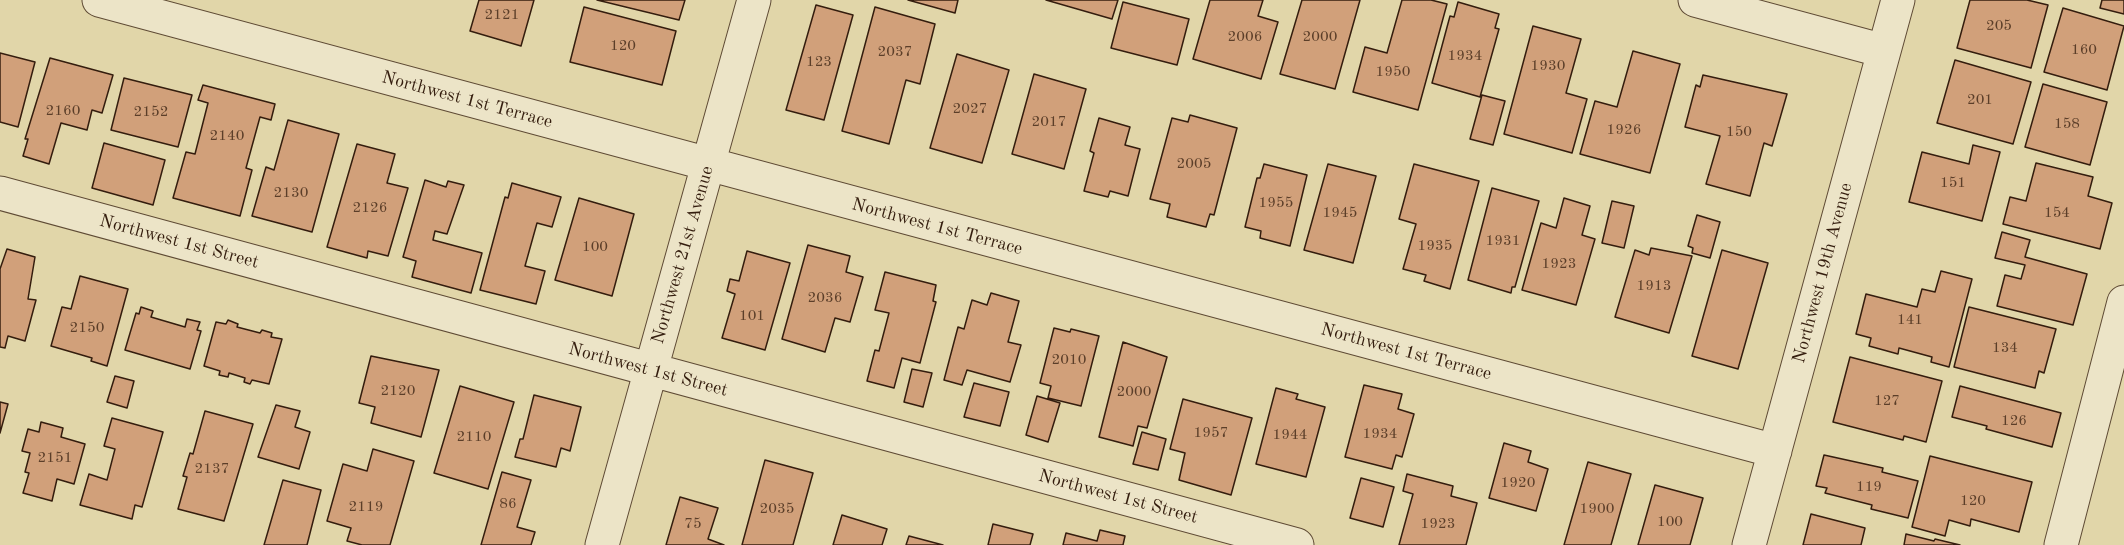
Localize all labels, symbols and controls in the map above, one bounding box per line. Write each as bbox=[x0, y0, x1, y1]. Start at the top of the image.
house number: 2121 bbox=[485, 6, 519, 24]
house number: 205 bbox=[1986, 17, 2012, 35]
house number: 2006 bbox=[1228, 28, 1262, 46]
house number: 2000 bbox=[1303, 28, 1337, 46]
house number: 120 bbox=[610, 37, 636, 55]
house number: 160 bbox=[2071, 41, 2097, 59]
house number: 2037 bbox=[878, 43, 912, 61]
house number: 1934 bbox=[1448, 47, 1482, 65]
house number: 123 bbox=[806, 53, 832, 71]
house number: 1930 bbox=[1531, 57, 1565, 75]
house number: 1950 bbox=[1376, 63, 1410, 81]
street label: Northwest 1st Terrace bbox=[379, 67, 555, 133]
house number: 201 bbox=[1967, 91, 1993, 109]
house number: 2027 bbox=[953, 100, 987, 118]
house number: 2160 bbox=[46, 102, 80, 120]
house number: 2152 bbox=[134, 103, 168, 121]
house number: 2017 bbox=[1032, 113, 1066, 131]
house number: 158 bbox=[2054, 115, 2080, 133]
house number: 1926 bbox=[1607, 121, 1641, 139]
house number: 150 bbox=[1726, 123, 1752, 141]
house number: 2140 bbox=[210, 127, 244, 145]
house number: 2005 bbox=[1177, 155, 1211, 173]
street label: Northwest 21st Avenue bbox=[647, 164, 719, 346]
house number: 151 bbox=[1940, 174, 1966, 192]
street label: Northwest 19th Avenue bbox=[1789, 180, 1857, 366]
house number: 2130 bbox=[274, 184, 308, 202]
street label: Northwest 1st Terrace bbox=[849, 194, 1025, 260]
house number: 1955 bbox=[1259, 194, 1293, 212]
house number: 2126 bbox=[353, 199, 387, 217]
house number: 1945 bbox=[1323, 204, 1357, 222]
house number: 154 bbox=[2044, 204, 2070, 222]
street label: Northwest 1st Street bbox=[97, 210, 261, 274]
house number: 1931 bbox=[1486, 232, 1520, 250]
house number: 1935 bbox=[1418, 237, 1452, 255]
house number: 100 bbox=[582, 238, 608, 256]
house number: 1923 bbox=[1542, 255, 1576, 273]
house number: 1913 bbox=[1637, 277, 1671, 295]
house number: 2036 bbox=[808, 289, 842, 307]
house number: 101 bbox=[739, 307, 765, 325]
house number: 141 bbox=[1897, 311, 1923, 329]
house number: 2150 bbox=[70, 319, 104, 337]
street label: Northwest 1st Terrace bbox=[1318, 319, 1494, 385]
street label: Northwest 1st Street bbox=[566, 338, 730, 402]
house number: 134 bbox=[1992, 339, 2018, 357]
house number: 2010 bbox=[1052, 351, 1086, 369]
house number: 2120 bbox=[381, 382, 415, 400]
house number: 2000 bbox=[1117, 383, 1151, 401]
house number: 127 bbox=[1874, 392, 1900, 410]
house number: 126 bbox=[2001, 412, 2027, 430]
house number: 1957 bbox=[1194, 424, 1228, 442]
house number: 1934 bbox=[1363, 425, 1397, 443]
house number: 1944 bbox=[1273, 426, 1307, 444]
house number: 2110 bbox=[457, 428, 491, 446]
house number: 2151 bbox=[38, 449, 72, 467]
house number: 2137 bbox=[195, 460, 229, 478]
street label: Northwest 1st Street bbox=[1036, 465, 1200, 529]
house number: 1920 bbox=[1501, 474, 1535, 492]
house number: 119 bbox=[1856, 478, 1882, 496]
house number: 120 bbox=[1960, 492, 1986, 510]
house number: 86 bbox=[499, 495, 517, 513]
house number: 2119 bbox=[349, 498, 383, 516]
house number: 2035 bbox=[760, 500, 794, 518]
house number: 1900 bbox=[1580, 500, 1614, 518]
house number: 100 bbox=[1657, 513, 1683, 531]
house number: 75 bbox=[684, 515, 702, 533]
house number: 1923 bbox=[1421, 515, 1455, 533]

